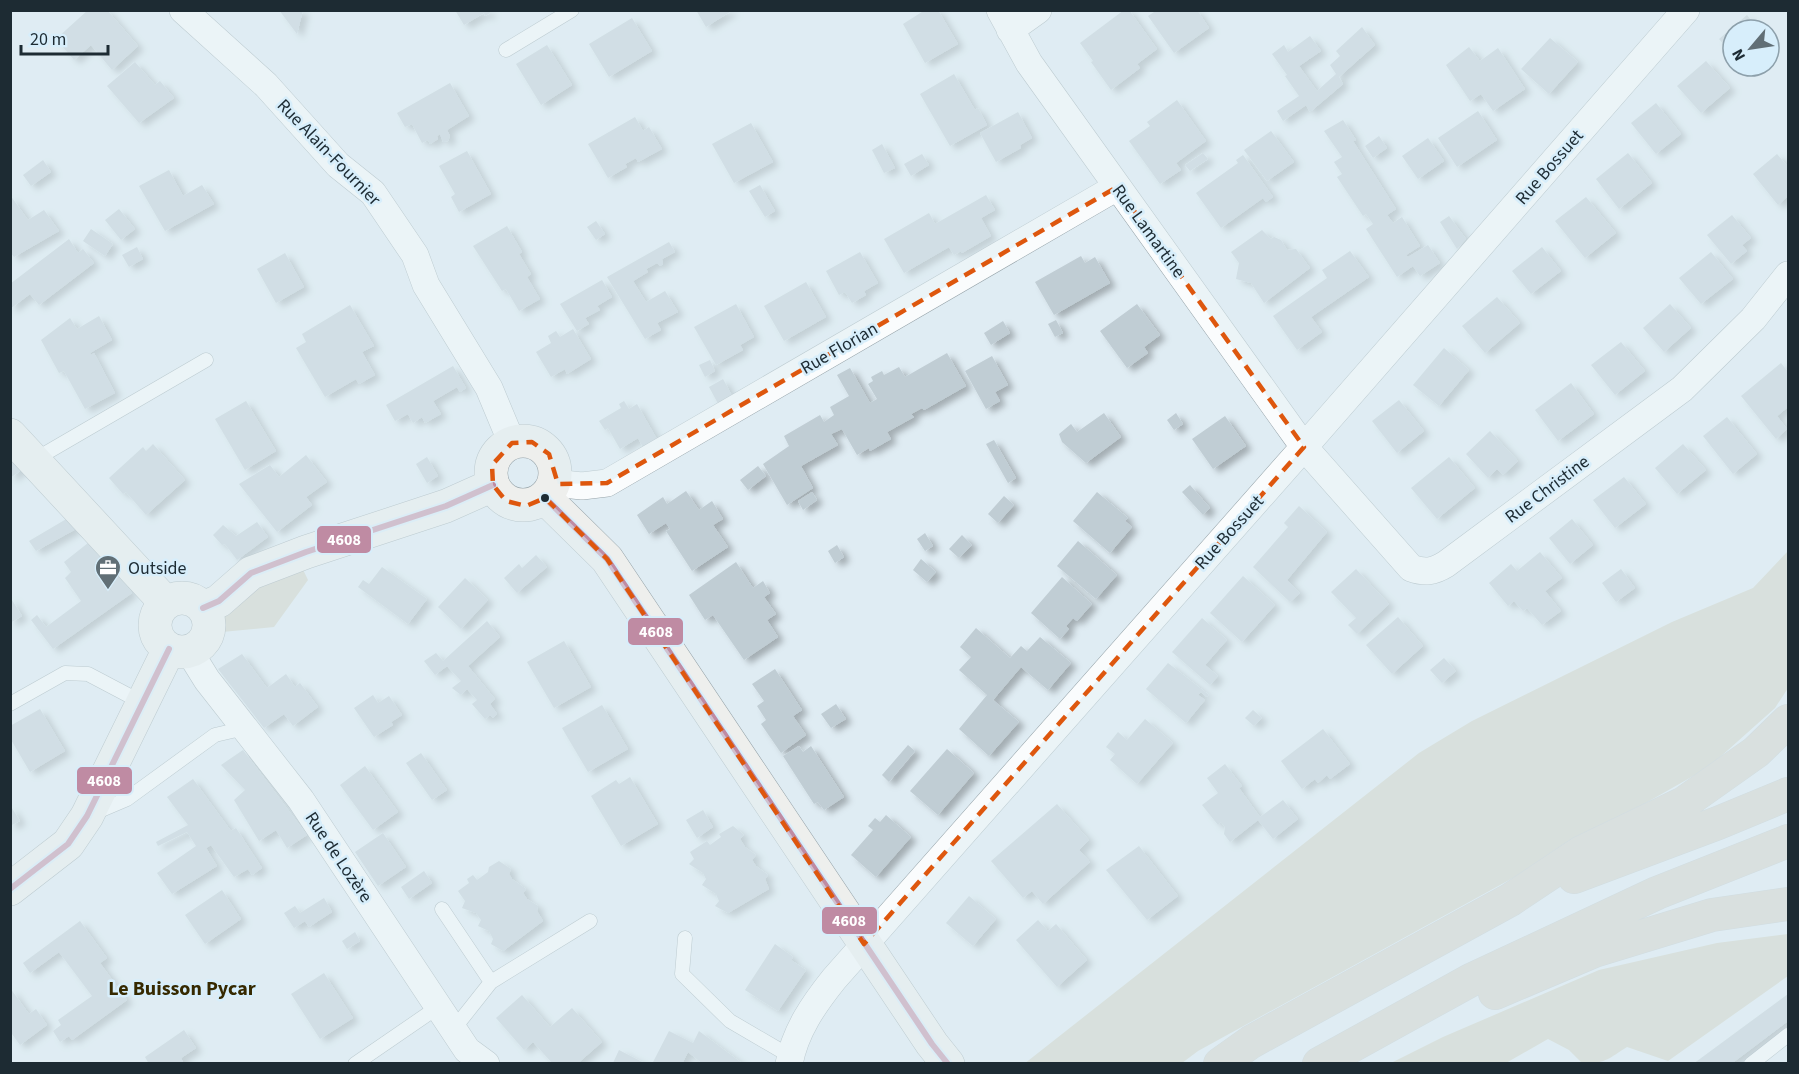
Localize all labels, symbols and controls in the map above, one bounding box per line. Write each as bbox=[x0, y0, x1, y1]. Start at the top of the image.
scale bar bbox=[21, 18, 108, 56]
north arrow bbox=[1721, 18, 1781, 78]
text: 20 m bbox=[30, 27, 66, 52]
text: N bbox=[1727, 45, 1751, 65]
street label: Rue Alain-Fournier bbox=[271, 93, 387, 212]
street label: Rue Bossuet bbox=[1510, 124, 1589, 210]
street label: Rue Lamartine bbox=[1106, 179, 1191, 283]
street label: Rue Florian bbox=[796, 316, 882, 381]
street label: Rue Christine bbox=[1500, 449, 1595, 529]
street label: Rue Bossuet bbox=[1189, 490, 1270, 575]
unlabelled marker bbox=[539, 492, 551, 504]
line badge: 4608 bbox=[316, 525, 372, 554]
text: 4608 bbox=[327, 529, 361, 551]
office icon: Outside bbox=[93, 553, 123, 591]
place label: Outside bbox=[128, 556, 187, 581]
line badge: 4608 bbox=[627, 617, 684, 646]
text: 4608 bbox=[639, 621, 673, 643]
line badge: 4608 bbox=[76, 766, 133, 795]
text: 4608 bbox=[87, 770, 121, 792]
street label: Rue de Lozère bbox=[299, 807, 378, 908]
line badge: 4608 bbox=[821, 906, 878, 935]
text: 4608 bbox=[832, 910, 866, 932]
district label: Le Buisson Pycar bbox=[108, 975, 256, 1003]

